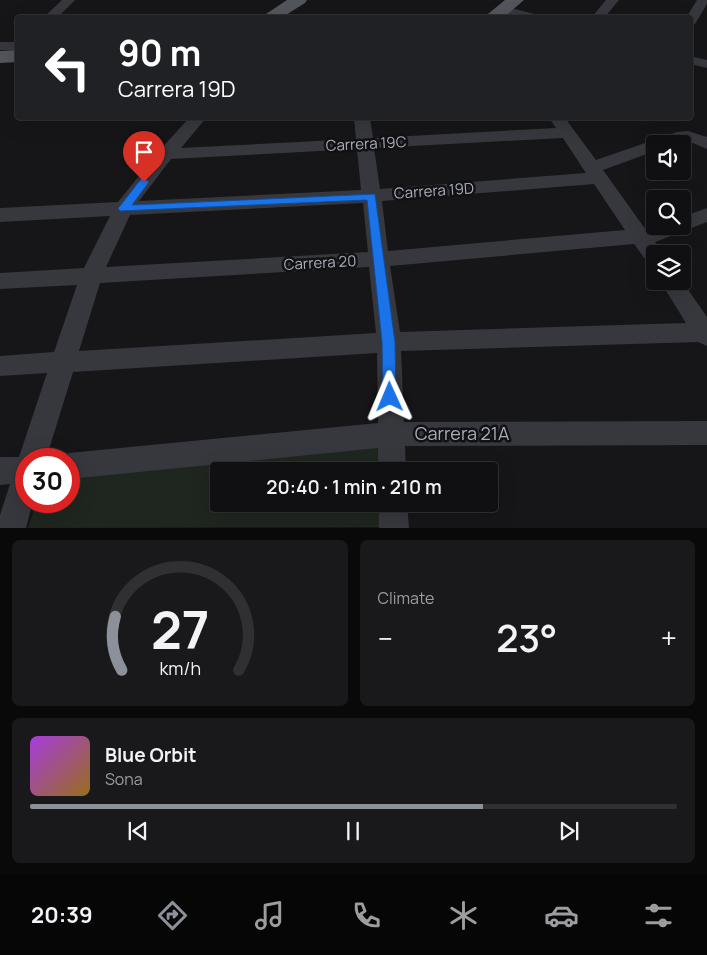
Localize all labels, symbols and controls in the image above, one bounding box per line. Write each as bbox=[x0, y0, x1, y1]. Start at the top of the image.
text: 90 m bbox=[118, 29, 201, 77]
icon: left bbox=[35, 35, 100, 100]
text: Carrera 19D bbox=[118, 74, 236, 104]
pin bbox=[123, 131, 165, 182]
street label: Carrera 19C bbox=[325, 131, 407, 156]
map controls bbox=[646, 135, 691, 290]
button: sound bbox=[646, 135, 691, 180]
icon: arrive bbox=[130, 138, 158, 166]
street label: Carrera 19D bbox=[393, 177, 475, 204]
button: search bbox=[646, 190, 691, 235]
button: layers bbox=[646, 245, 691, 290]
street label: Carrera 20 bbox=[283, 250, 357, 275]
position arrow bbox=[363, 370, 415, 422]
street label: Carrera 21A bbox=[415, 421, 510, 445]
speed limit sign: 30 bbox=[15, 448, 80, 513]
text: 20:40 · 1 min · 210 m bbox=[266, 474, 442, 500]
text: Climate bbox=[378, 587, 434, 609]
text: 27 bbox=[150, 594, 209, 665]
text: 23° bbox=[496, 611, 557, 663]
text: − bbox=[378, 619, 393, 657]
text: + bbox=[661, 619, 677, 657]
text: km/h bbox=[159, 656, 201, 680]
text: Blue Orbit bbox=[105, 742, 197, 768]
text: Sona bbox=[105, 768, 143, 790]
icon: previous bbox=[124, 817, 152, 845]
icon: pause bbox=[339, 817, 367, 845]
icon: next bbox=[555, 817, 583, 845]
icon: directions bbox=[155, 898, 190, 933]
icon: music bbox=[252, 898, 287, 933]
icon: phone bbox=[349, 898, 384, 933]
icon: climate bbox=[446, 898, 481, 933]
icon: car bbox=[544, 898, 579, 933]
icon: filters bbox=[641, 898, 676, 933]
text: 20:39 bbox=[31, 900, 93, 930]

